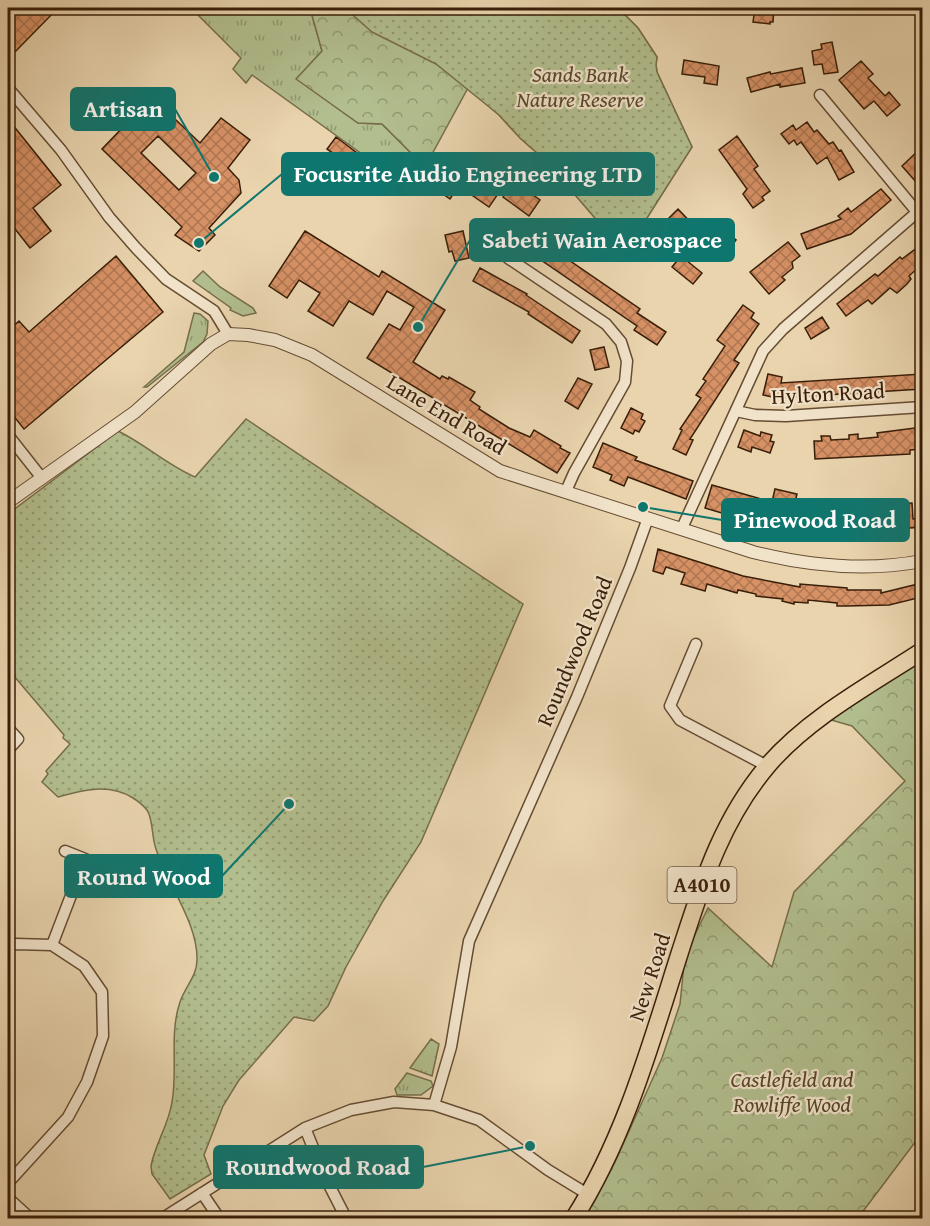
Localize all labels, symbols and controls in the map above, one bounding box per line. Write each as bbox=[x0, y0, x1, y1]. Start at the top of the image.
park label: Sands Bank Nature Reserve bbox=[515, 58, 644, 115]
callout: Artisan bbox=[71, 88, 175, 130]
text: Artisan bbox=[83, 91, 163, 126]
callout: Focusrite Audio Engineering LTD bbox=[282, 153, 654, 195]
text: Focusrite Audio Engineering LTD bbox=[294, 156, 642, 191]
callout: Sabeti Wain Aerospace bbox=[470, 219, 734, 261]
text: Sabeti Wain Aerospace bbox=[482, 222, 722, 257]
street label: Lane End Road bbox=[381, 366, 513, 463]
street label: Hylton Road bbox=[770, 374, 886, 412]
callout: Pinewood Road bbox=[722, 499, 909, 541]
text: Pinewood Road bbox=[734, 502, 897, 537]
street label: Roundwood Road bbox=[528, 571, 620, 731]
callout: Round Wood bbox=[65, 855, 222, 897]
text: Round Wood bbox=[77, 859, 211, 894]
road number: A4010 bbox=[668, 867, 736, 903]
street label: New Road bbox=[620, 928, 678, 1025]
park label: Castlefield and Rowliffe Wood bbox=[730, 1063, 854, 1120]
callout: Roundwood Road bbox=[214, 1146, 423, 1188]
text: Roundwood Road bbox=[226, 1149, 411, 1184]

